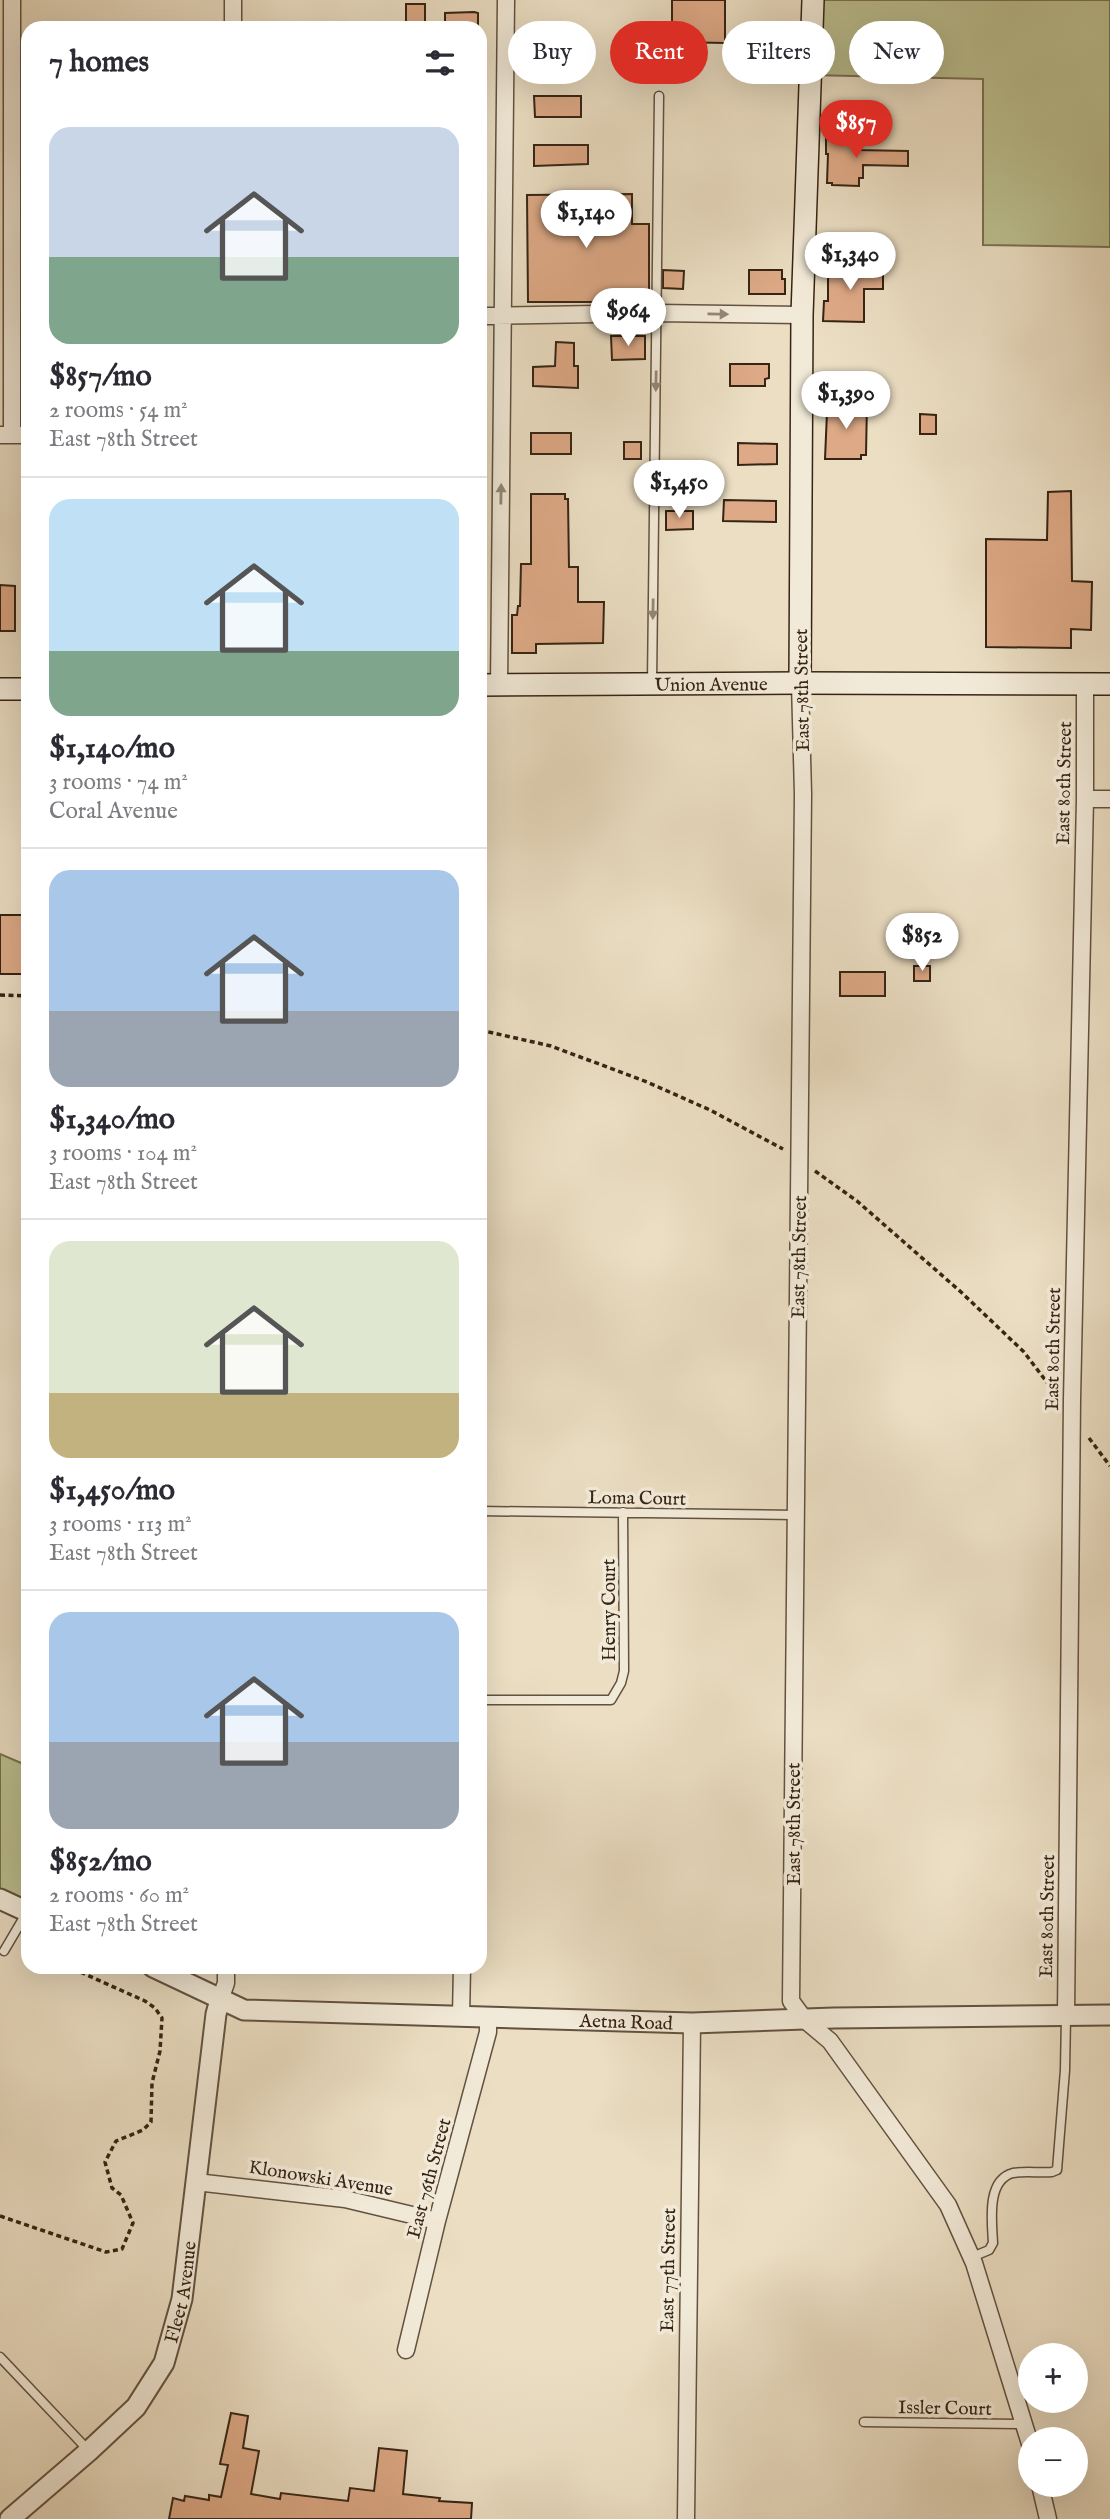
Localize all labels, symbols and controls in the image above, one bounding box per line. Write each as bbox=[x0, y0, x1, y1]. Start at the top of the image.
chip: Buy bbox=[508, 21, 596, 84]
chip: Rent bbox=[610, 21, 708, 84]
chip: Filters bbox=[722, 21, 835, 84]
chip: New bbox=[849, 21, 944, 84]
text: 7 homes bbox=[49, 44, 149, 82]
icon: filters bbox=[421, 44, 459, 82]
pin: $857 bbox=[815, 100, 897, 160]
text: $857 bbox=[836, 108, 876, 137]
icon: home bbox=[191, 173, 317, 299]
pin: $1,140 bbox=[529, 190, 643, 250]
text: $1,140 bbox=[557, 198, 615, 227]
pin: $1,340 bbox=[793, 232, 907, 292]
text: $1,340 bbox=[821, 240, 879, 269]
pin: $964 bbox=[587, 288, 669, 348]
text: $964 bbox=[606, 296, 650, 325]
one-way arrow bbox=[707, 308, 729, 320]
text: $857/mo bbox=[49, 358, 152, 396]
one-way arrow bbox=[650, 370, 662, 392]
pin: $1,390 bbox=[789, 372, 903, 431]
text: $1,390 bbox=[817, 379, 875, 408]
text: 2 rooms · 54 m² bbox=[49, 396, 188, 425]
text: East 78th Street bbox=[49, 425, 198, 454]
pin: $1,450 bbox=[622, 461, 736, 520]
text: $1,450 bbox=[650, 468, 708, 497]
one-way arrow bbox=[495, 483, 507, 505]
icon: home bbox=[191, 545, 317, 671]
one-way arrow bbox=[647, 598, 659, 620]
street label: East 78th Street bbox=[790, 628, 816, 752]
street label: Union Avenue bbox=[654, 673, 768, 698]
street label: East 80th Street bbox=[1052, 721, 1078, 845]
text: $1,140/mo bbox=[49, 730, 175, 768]
text: 3 rooms · 74 m² bbox=[49, 768, 188, 797]
text: Coral Avenue bbox=[49, 797, 178, 826]
pin: $852 bbox=[881, 914, 963, 973]
icon: home bbox=[191, 916, 317, 1042]
text: $852 bbox=[902, 921, 942, 950]
text: $1,340/mo bbox=[49, 1101, 175, 1139]
text: 3 rooms · 104 m² bbox=[49, 1139, 197, 1168]
text: East 78th Street bbox=[49, 1168, 198, 1197]
street label: East 78th Street bbox=[787, 1195, 813, 1319]
icon: home bbox=[191, 1287, 317, 1413]
street label: East 80th Street bbox=[1041, 1287, 1067, 1411]
text: $1,450/mo bbox=[49, 1472, 175, 1510]
street label: Loma Court bbox=[588, 1486, 687, 1512]
text: 3 rooms · 113 m² bbox=[49, 1510, 192, 1539]
text: East 78th Street bbox=[49, 1539, 198, 1568]
street label: Henry Court bbox=[598, 1558, 622, 1661]
icon: home bbox=[191, 1658, 317, 1784]
street label: East 78th Street bbox=[783, 1762, 807, 1886]
text: $852/mo bbox=[49, 1843, 152, 1881]
street label: East 80th Street bbox=[1035, 1854, 1061, 1978]
text: 2 rooms · 60 m² bbox=[49, 1881, 189, 1910]
text: East 78th Street bbox=[49, 1910, 198, 1939]
street label: Aetna Road bbox=[578, 2010, 674, 2036]
street label: East 76th Street bbox=[402, 2115, 458, 2241]
street label: Klonowski Avenue bbox=[247, 2156, 395, 2202]
street label: East 77th Street bbox=[656, 2207, 682, 2332]
street label: Fleet Avenue bbox=[160, 2239, 203, 2346]
map controls bbox=[1018, 2343, 1088, 2497]
button: + bbox=[1018, 2343, 1088, 2413]
street label: Issler Court bbox=[898, 2396, 992, 2422]
button: − bbox=[1018, 2427, 1088, 2497]

